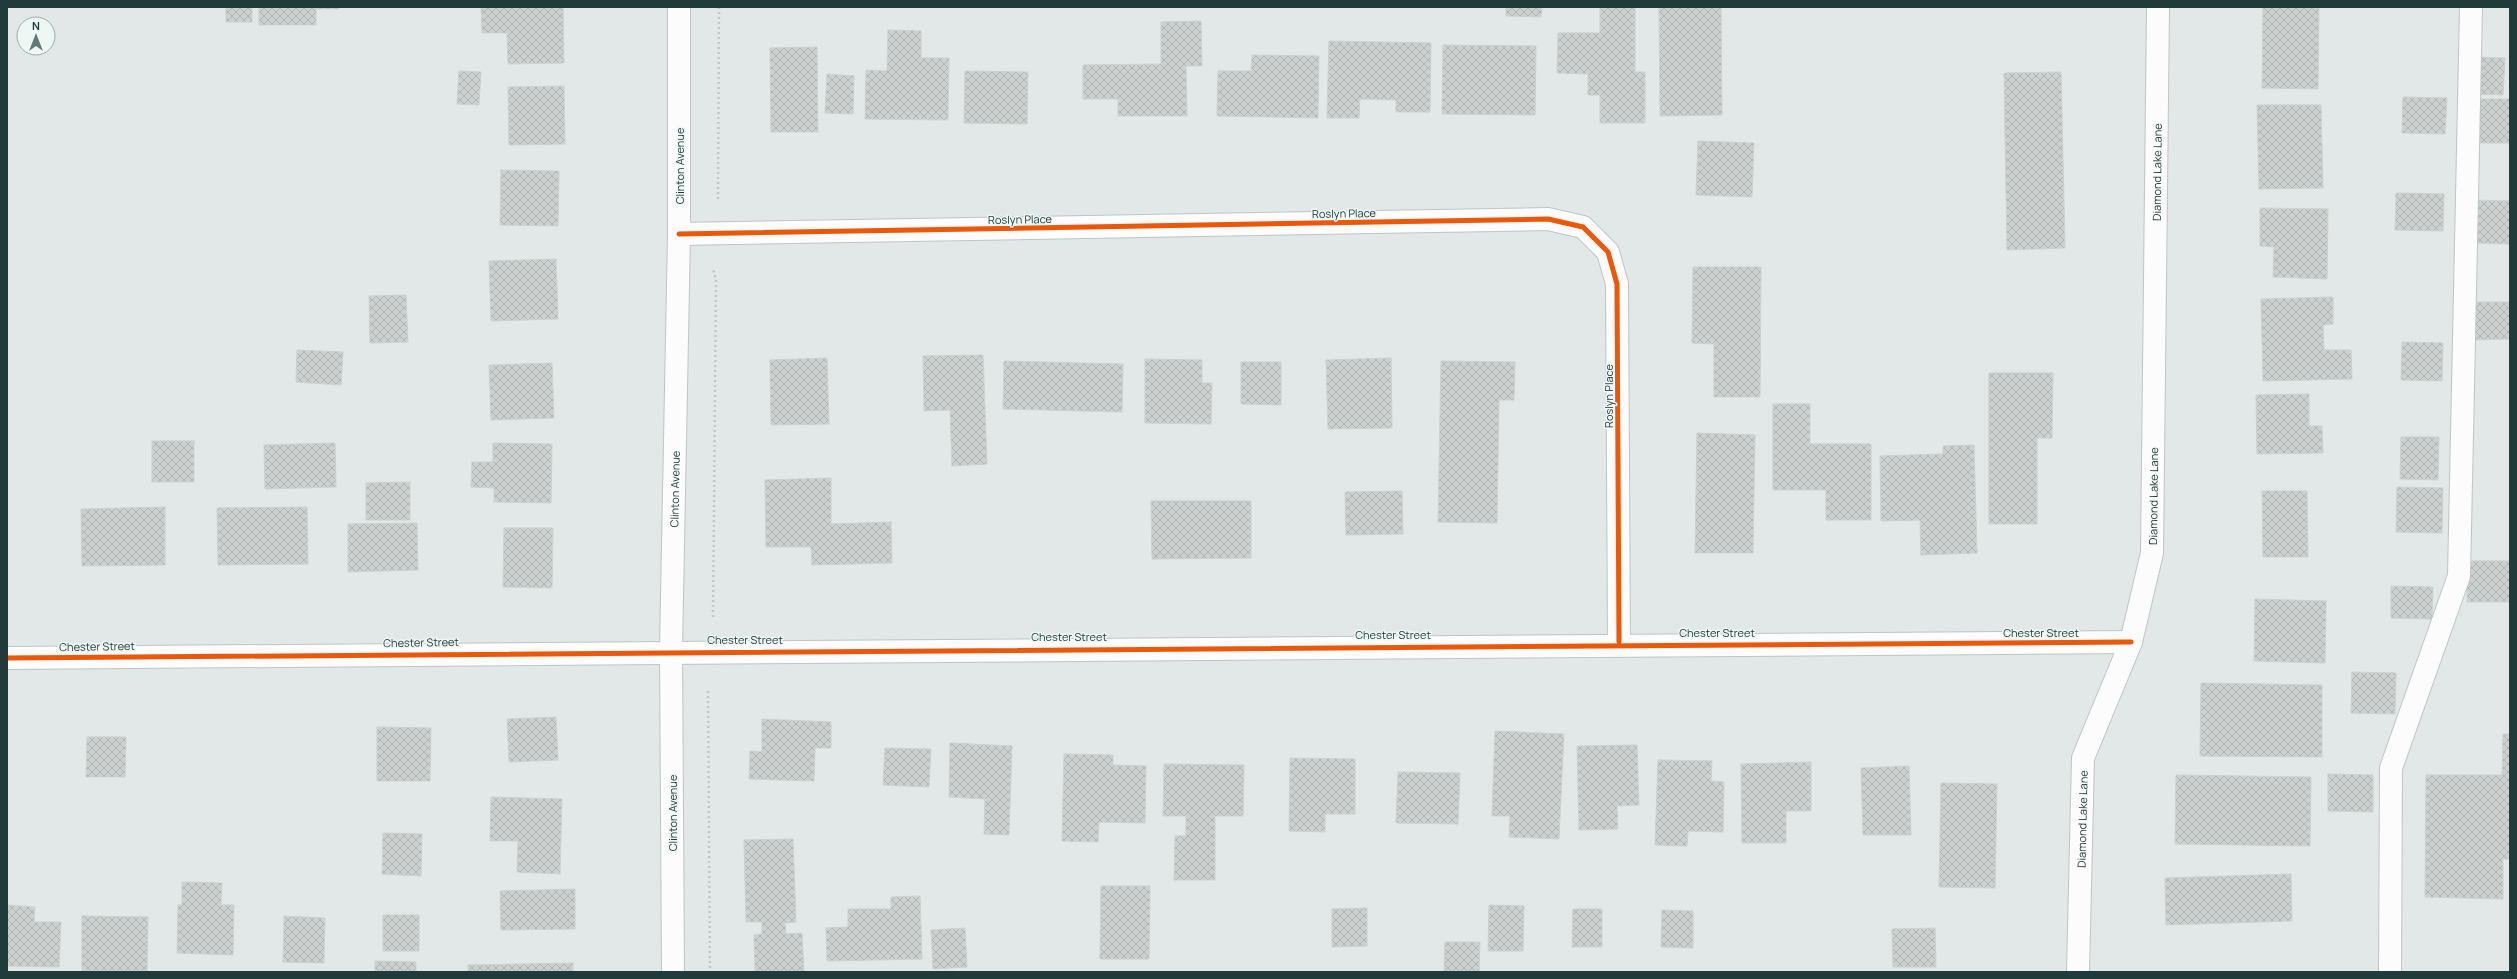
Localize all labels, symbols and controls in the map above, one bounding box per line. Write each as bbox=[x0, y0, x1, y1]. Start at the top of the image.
north arrow bbox=[16, 16, 56, 56]
text: N bbox=[32, 18, 40, 33]
street label: Diamond Lake Lane bbox=[2148, 123, 2164, 221]
street label: Clinton Avenue bbox=[672, 127, 687, 204]
street label: Roslyn Place bbox=[1312, 205, 1377, 221]
street label: Roslyn Place bbox=[988, 211, 1053, 227]
street label: Roslyn Place bbox=[1601, 363, 1616, 428]
street label: Diamond Lake Lane bbox=[2145, 447, 2161, 545]
street label: Clinton Avenue bbox=[666, 450, 682, 528]
street label: Chester Street bbox=[1679, 625, 1755, 640]
street label: Chester Street bbox=[2003, 625, 2079, 640]
street label: Chester Street bbox=[1355, 627, 1431, 642]
street label: Chester Street bbox=[1031, 629, 1107, 644]
street label: Chester Street bbox=[707, 632, 783, 647]
street label: Chester Street bbox=[383, 634, 459, 650]
street label: Chester Street bbox=[59, 638, 135, 654]
street label: Diamond Lake Lane bbox=[2073, 770, 2090, 868]
street label: Clinton Avenue bbox=[665, 774, 680, 851]

